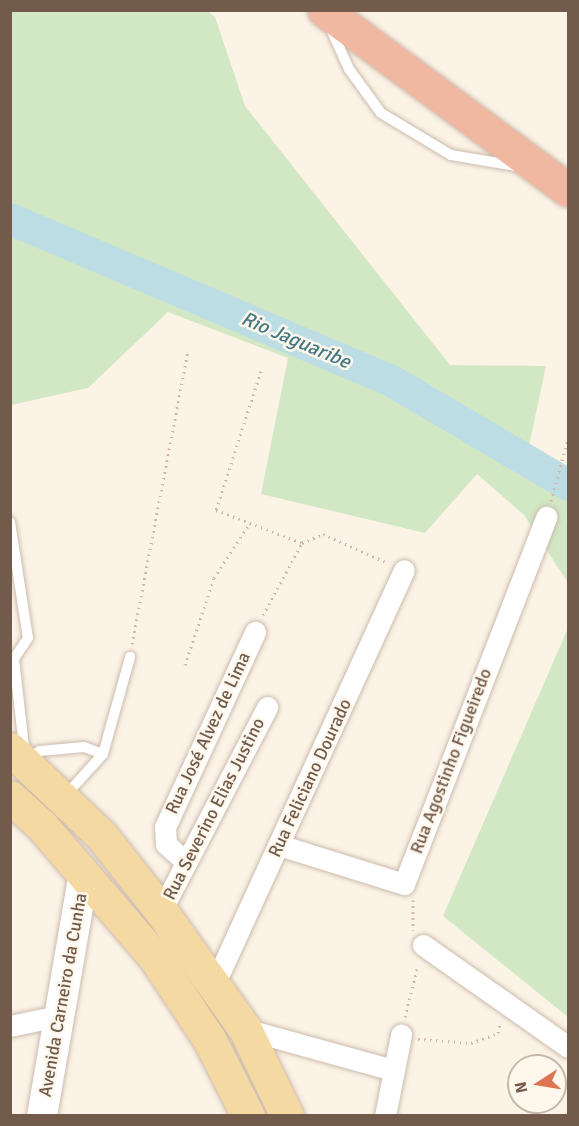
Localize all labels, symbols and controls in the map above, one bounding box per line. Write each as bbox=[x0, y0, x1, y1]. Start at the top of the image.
water label: Rio Jaguaribe bbox=[238, 306, 354, 374]
street label: Rua José Alvez de Lima bbox=[161, 648, 255, 818]
street label: Rua Agostinho Figueiredo bbox=[406, 665, 496, 857]
street label: Rua Feliciano Dourado bbox=[264, 695, 356, 861]
street label: Rua Severino Elias Justino bbox=[159, 714, 269, 904]
street label: Avenida Carneiro da Cunha bbox=[34, 891, 92, 1099]
north arrow bbox=[507, 1054, 567, 1114]
text: N bbox=[510, 1080, 532, 1095]

